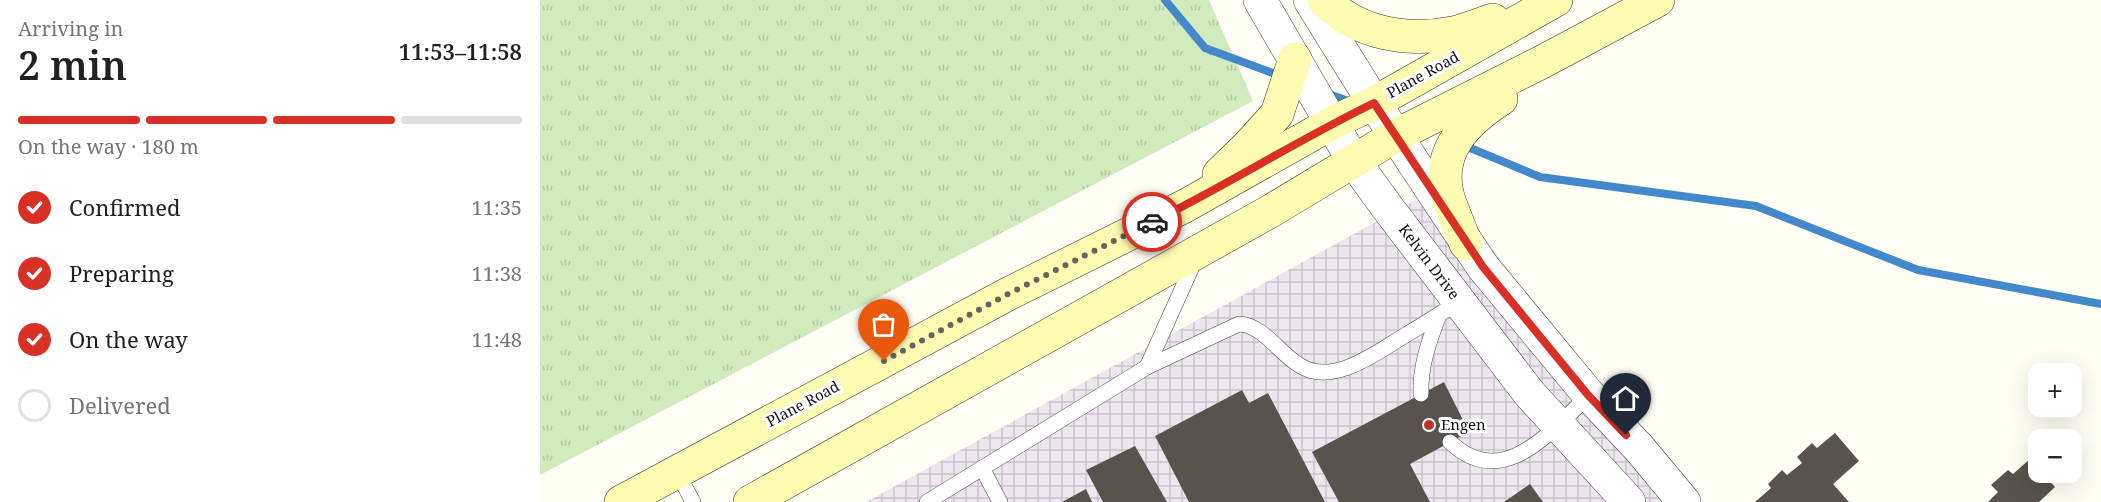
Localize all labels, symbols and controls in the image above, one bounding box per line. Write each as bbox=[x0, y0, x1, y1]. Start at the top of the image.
text: Arriving in bbox=[18, 15, 123, 42]
text: 11:53–11:58 bbox=[399, 36, 522, 66]
text: 2 min bbox=[18, 38, 127, 91]
street label: Plane Road bbox=[1383, 46, 1462, 102]
text: On the way · 180 m bbox=[18, 133, 199, 160]
icon: check bbox=[18, 191, 51, 224]
text: Confirmed bbox=[69, 192, 180, 222]
courier bbox=[1122, 192, 1182, 252]
text: 11:35 bbox=[472, 194, 522, 221]
icon: car bbox=[1136, 206, 1169, 239]
street label: Kelvin Drive bbox=[1395, 220, 1465, 303]
icon: check bbox=[18, 257, 51, 290]
text: Preparing bbox=[69, 258, 174, 288]
text: 11:38 bbox=[472, 260, 522, 287]
pin bbox=[858, 299, 909, 361]
icon: bag bbox=[867, 308, 900, 341]
icon: check bbox=[18, 323, 51, 356]
text: On the way bbox=[69, 324, 188, 354]
text: 11:48 bbox=[472, 326, 522, 353]
map controls bbox=[2028, 363, 2082, 483]
button: + bbox=[2028, 363, 2082, 417]
pin bbox=[1600, 373, 1651, 435]
street label: Plane Road bbox=[763, 376, 843, 431]
icon: home bbox=[1609, 382, 1642, 415]
text: Delivered bbox=[69, 390, 171, 420]
place label: Engen bbox=[1441, 414, 1486, 434]
marker: Engen bbox=[1422, 418, 1436, 432]
button: − bbox=[2028, 429, 2082, 483]

